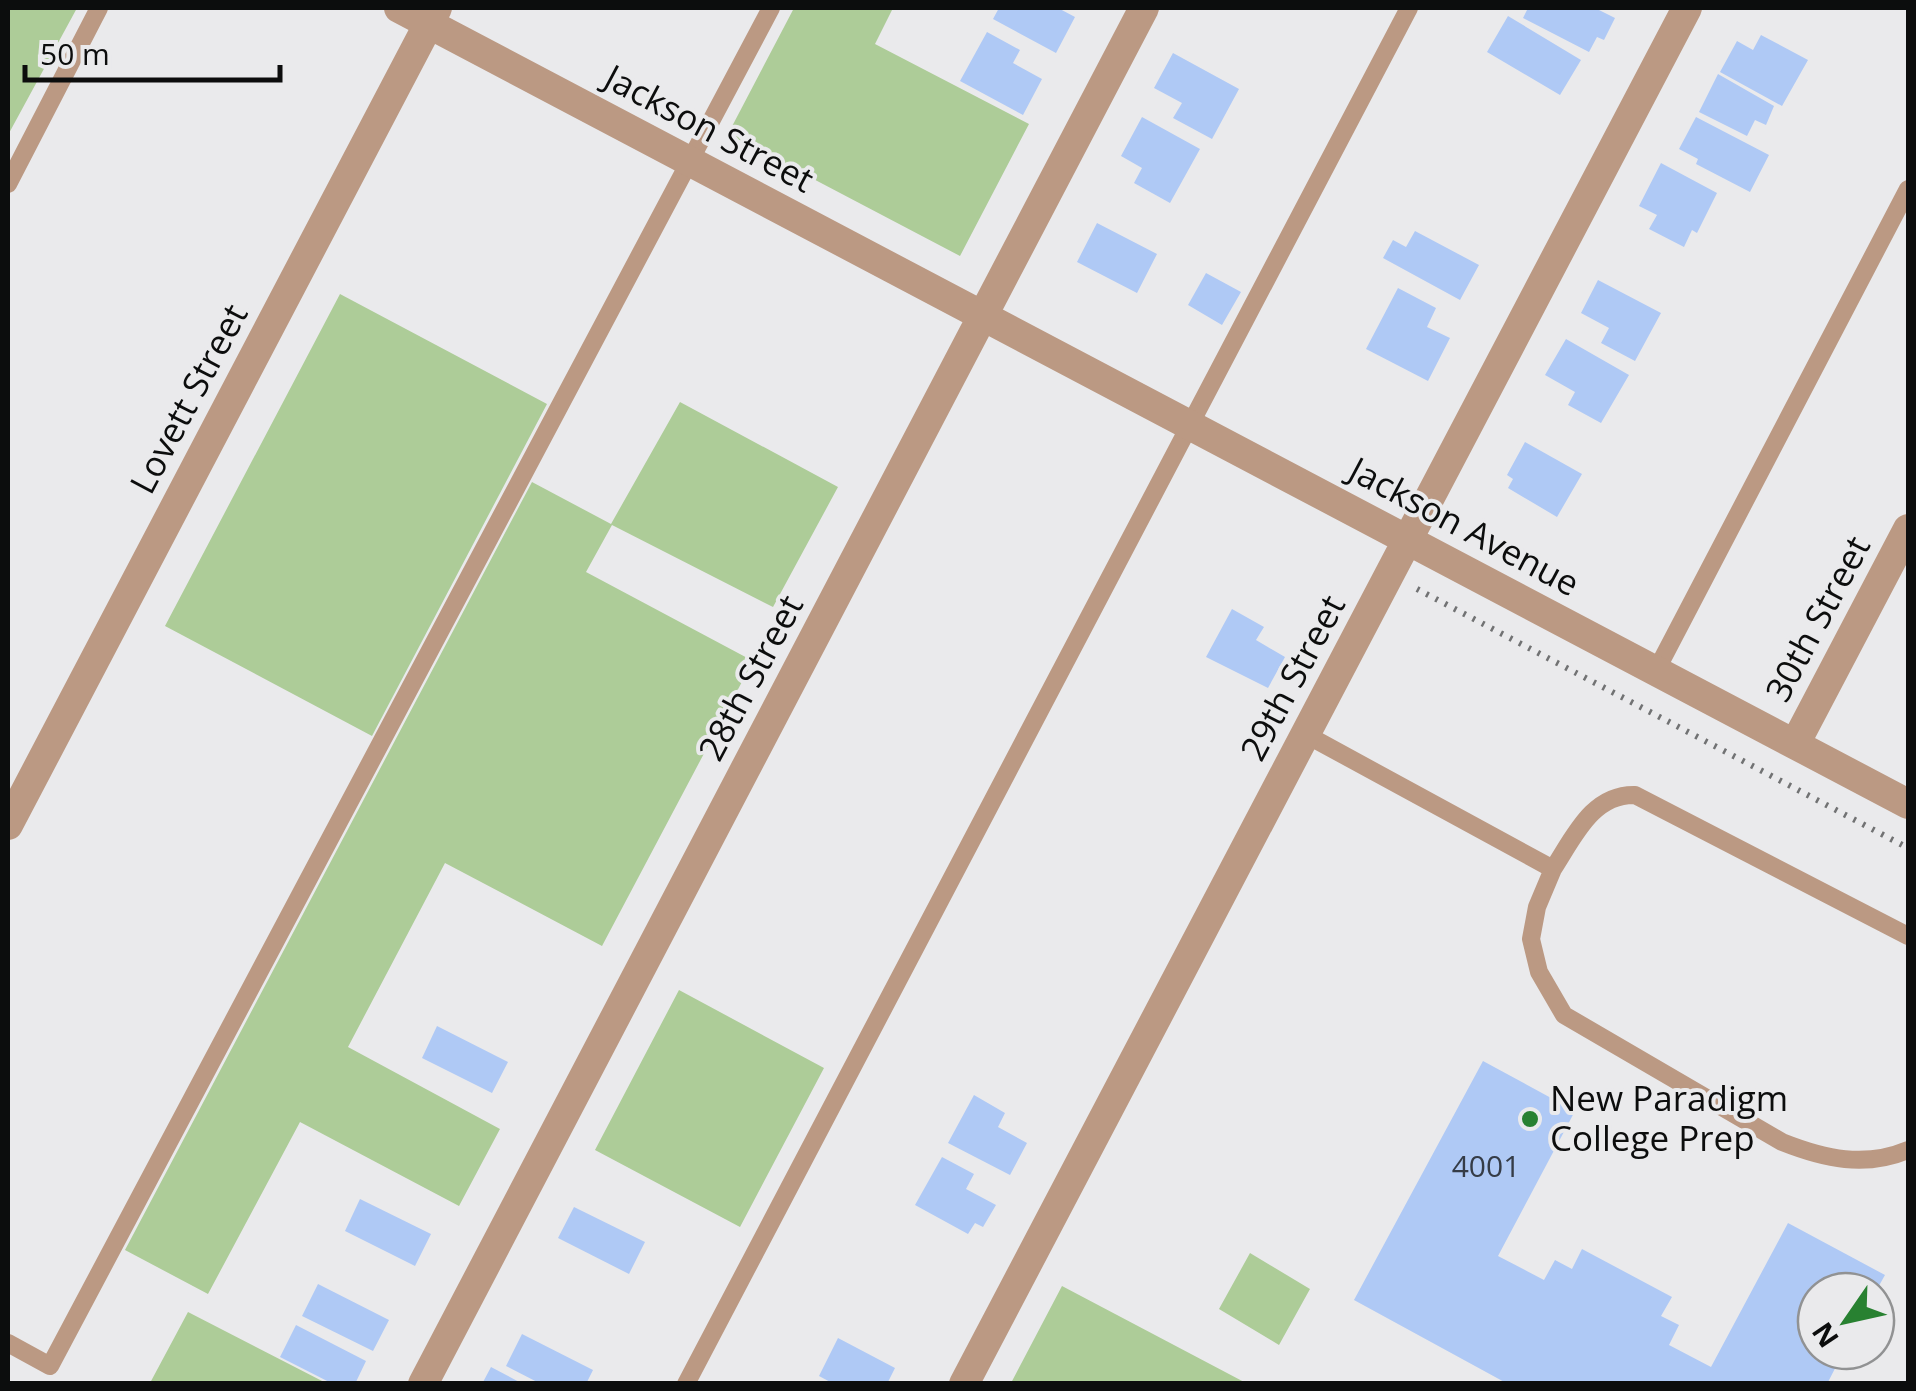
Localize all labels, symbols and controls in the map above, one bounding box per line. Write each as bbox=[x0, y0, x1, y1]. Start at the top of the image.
scale bar bbox=[25, 20, 280, 82]
text: 50 m bbox=[40, 33, 110, 74]
street label: Jackson Street bbox=[594, 52, 822, 202]
street label: Lovett Street bbox=[118, 295, 257, 501]
street label: Jackson Avenue bbox=[1339, 444, 1588, 606]
street label: 30th Street bbox=[1753, 527, 1880, 709]
street label: 28th Street bbox=[686, 586, 813, 768]
street label: 29th Street bbox=[1228, 586, 1355, 768]
place label: New Paradigm College Prep bbox=[1550, 1074, 1788, 1161]
marker: New Paradigm College Prep bbox=[1519, 1108, 1541, 1130]
house number: 4001 bbox=[1452, 1145, 1520, 1186]
north arrow bbox=[1796, 1271, 1896, 1371]
text: N bbox=[1802, 1315, 1847, 1356]

